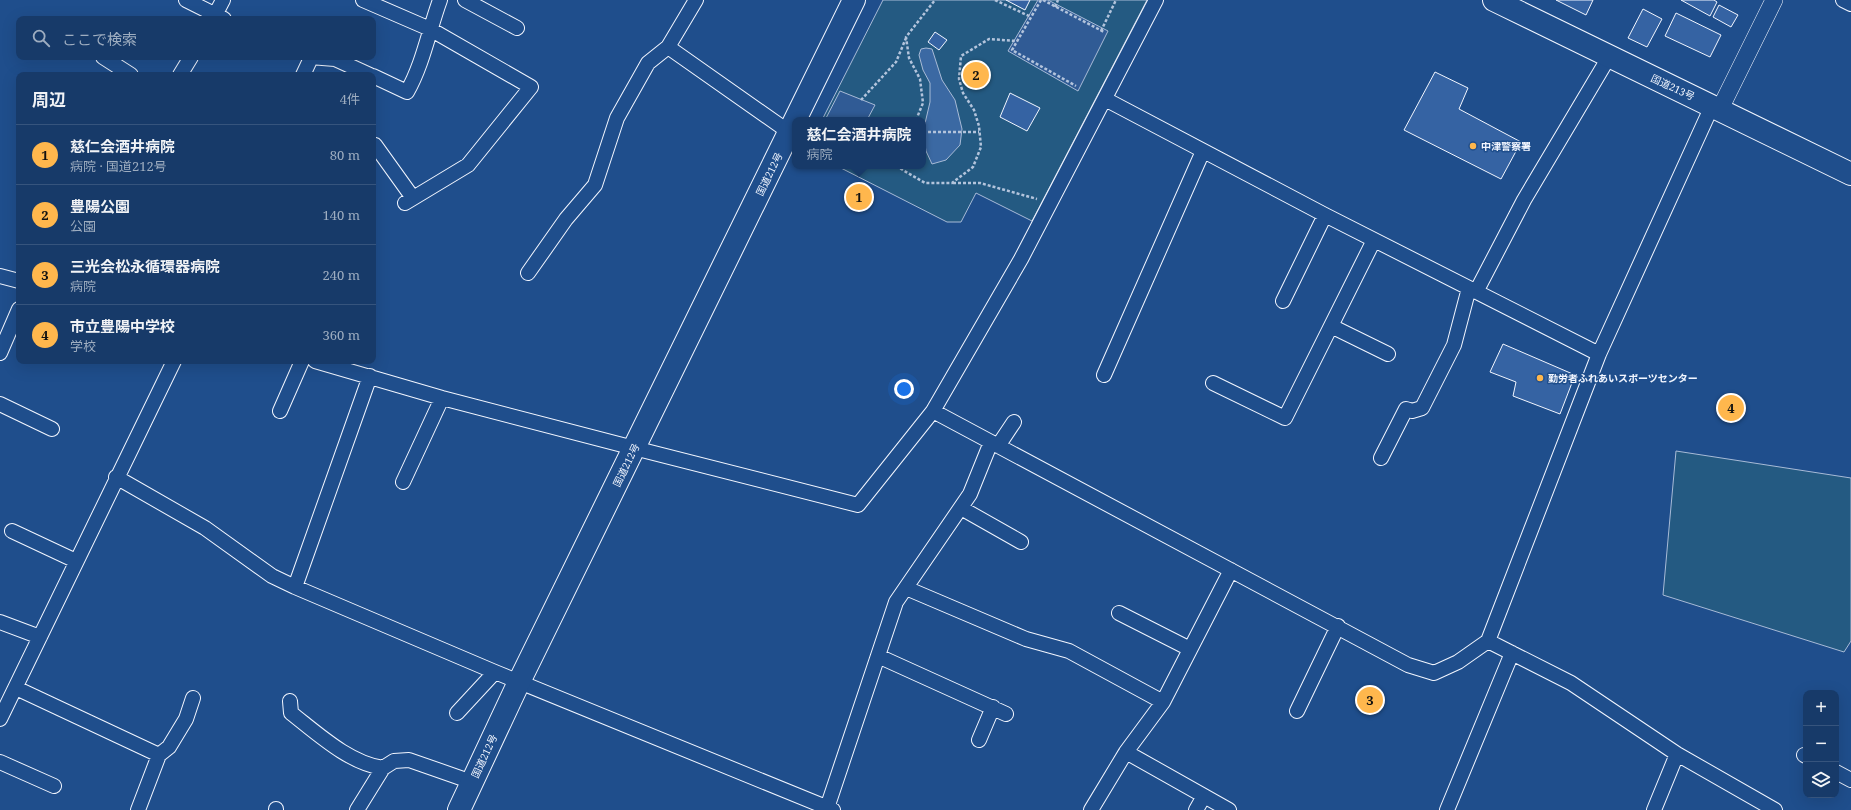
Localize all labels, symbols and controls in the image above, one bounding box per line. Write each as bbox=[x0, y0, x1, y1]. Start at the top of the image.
search box bbox=[16, 16, 376, 60]
icon: search bbox=[30, 27, 52, 49]
text: ここで検索 bbox=[62, 29, 137, 49]
pin: 2 bbox=[963, 60, 989, 90]
street label: 国道213号 bbox=[1649, 71, 1697, 103]
text: 周辺 bbox=[32, 88, 66, 111]
text: 4件 bbox=[340, 90, 360, 108]
popup bbox=[792, 117, 926, 169]
text: 慈仁会酒井病院 bbox=[806, 124, 912, 144]
text: 慈仁会酒井病院 bbox=[70, 136, 175, 156]
place label: 中津警察署 bbox=[1481, 139, 1531, 153]
marker: 中津警察署 bbox=[1468, 141, 1478, 151]
text: 病院 bbox=[806, 145, 833, 163]
text: 1 bbox=[41, 146, 49, 164]
text: 80 m bbox=[330, 146, 360, 164]
street label: 国道212号 bbox=[752, 150, 786, 198]
text: 病院 · 国道212号 bbox=[70, 157, 167, 175]
pin: 1 bbox=[846, 182, 872, 212]
text: 豊陽公園 bbox=[70, 196, 130, 216]
text: 2 bbox=[41, 206, 49, 224]
text: 140 m bbox=[323, 206, 360, 224]
text: 公園 bbox=[70, 217, 96, 235]
text: 三光会松永循環器病院 bbox=[70, 256, 220, 276]
text: 3 bbox=[41, 266, 49, 284]
text: 240 m bbox=[323, 266, 360, 284]
text: 病院 bbox=[70, 277, 96, 295]
text: 市立豊陽中学校 bbox=[70, 316, 175, 336]
text: 4 bbox=[41, 326, 49, 344]
text: 360 m bbox=[323, 326, 360, 344]
text: 学校 bbox=[70, 337, 96, 355]
place label: 勤労者ふれあいスポーツセンター bbox=[1548, 371, 1698, 385]
marker: 勤労者ふれあいスポーツセンター bbox=[1535, 373, 1545, 383]
your location bbox=[894, 379, 914, 399]
pin: 4 bbox=[1718, 393, 1744, 423]
street label: 国道212号 bbox=[609, 441, 643, 489]
pin: 3 bbox=[1357, 685, 1383, 715]
map controls bbox=[1803, 690, 1839, 798]
button: + bbox=[1803, 690, 1839, 726]
button: − bbox=[1803, 726, 1839, 762]
street label: 国道212号 bbox=[468, 732, 500, 780]
button: layers bbox=[1803, 762, 1839, 798]

